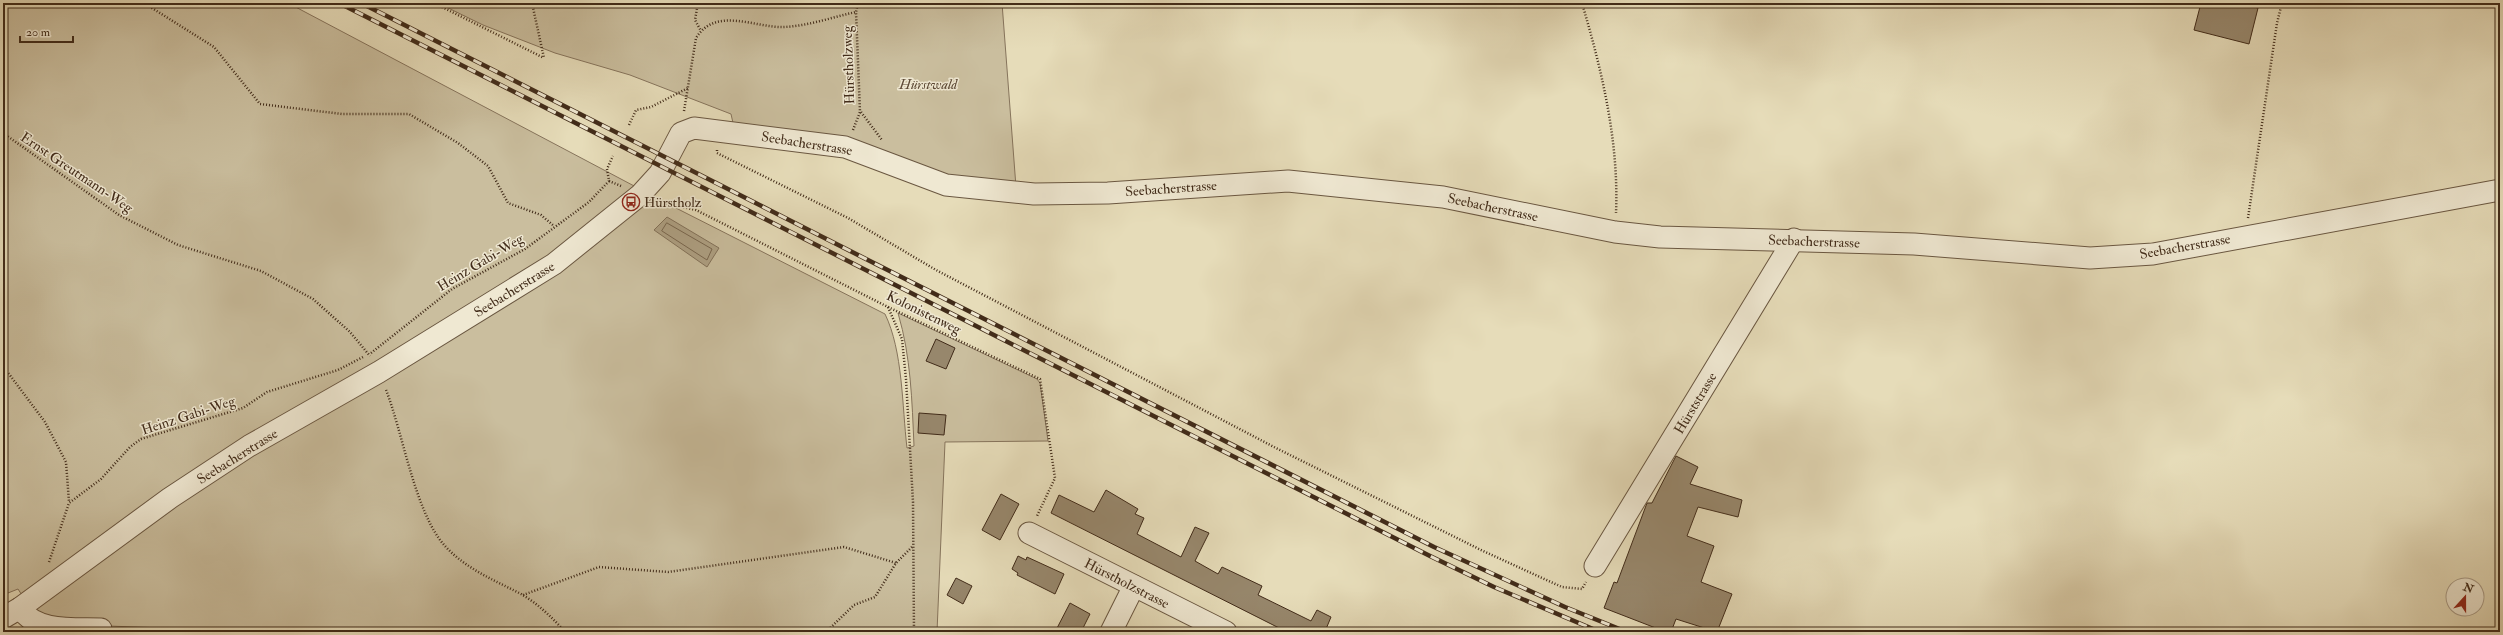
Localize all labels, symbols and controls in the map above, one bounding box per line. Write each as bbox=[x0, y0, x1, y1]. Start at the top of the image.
scale bar bbox=[20, 18, 73, 44]
street label: Hürstholzweg bbox=[839, 24, 858, 105]
text: 20 m bbox=[26, 25, 51, 40]
park label: Hürstwald bbox=[898, 76, 958, 93]
street label: Ernst Greutmann-Weg bbox=[17, 128, 137, 217]
street label: Seebacherstrasse bbox=[760, 128, 854, 159]
street label: Seebacherstrasse bbox=[1125, 177, 1218, 200]
street label: Seebacherstrasse bbox=[1446, 190, 1540, 225]
bus stop icon: Hürstholz bbox=[621, 192, 641, 212]
place label: Hürstholz bbox=[644, 194, 702, 211]
street label: Heinz Gabi-Weg bbox=[434, 229, 527, 295]
street label: Seebacherstrasse bbox=[2138, 230, 2232, 263]
street label: Seebacherstrasse bbox=[1768, 231, 1860, 252]
street label: Seebacherstrasse bbox=[471, 258, 558, 321]
street label: Kolonistenweg bbox=[884, 287, 965, 338]
street label: Hürststrasse bbox=[1670, 369, 1721, 437]
street label: Heinz Gabi-Weg bbox=[139, 392, 238, 439]
street label: Seebacherstrasse bbox=[194, 425, 281, 488]
street label: Hürstholzstrasse bbox=[1081, 555, 1172, 612]
north arrow bbox=[2445, 577, 2485, 617]
text: N bbox=[2461, 580, 2476, 596]

